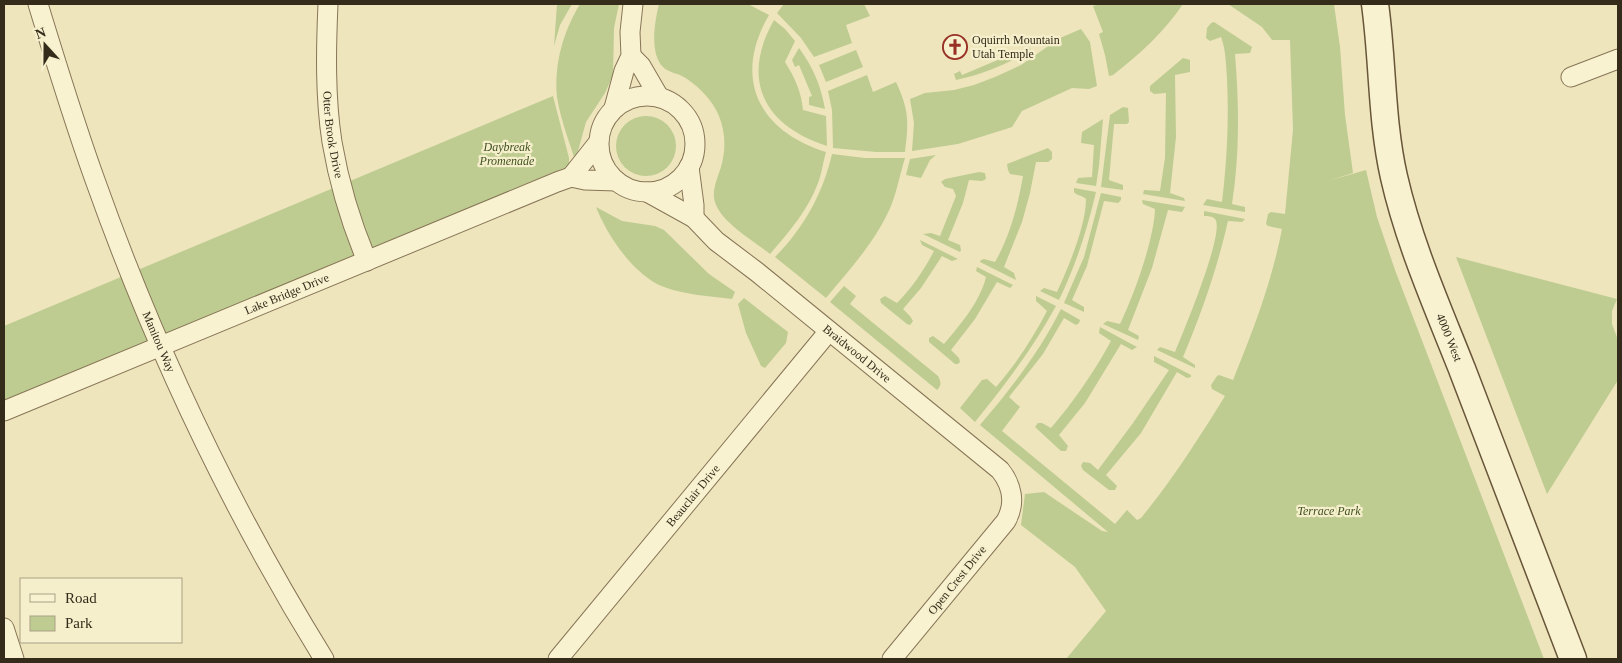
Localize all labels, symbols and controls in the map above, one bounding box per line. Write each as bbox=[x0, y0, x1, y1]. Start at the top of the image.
north arrow bbox=[20, 20, 70, 70]
text: N bbox=[33, 25, 48, 42]
place label: Oquirrh Mountain Utah Temple bbox=[972, 33, 1060, 61]
church icon: Oquirrh Mountain Utah Temple bbox=[942, 34, 968, 60]
street label: Otter Brook Drive bbox=[320, 91, 346, 180]
park label: Daybreak Promenade bbox=[479, 140, 535, 168]
street label: Lake Bridge Drive bbox=[242, 270, 331, 318]
street label: Manitou Way bbox=[139, 309, 178, 375]
street label: 4000 West bbox=[1433, 311, 1465, 364]
street label: Braidwood Drive bbox=[820, 322, 894, 385]
street label: Beauclair Drive bbox=[663, 462, 723, 529]
park label: Terrace Park bbox=[1297, 504, 1361, 518]
street label: Open Crest Drive bbox=[925, 543, 989, 617]
legend bbox=[20, 578, 182, 643]
text: Road bbox=[65, 590, 97, 606]
text: Park bbox=[65, 615, 93, 631]

